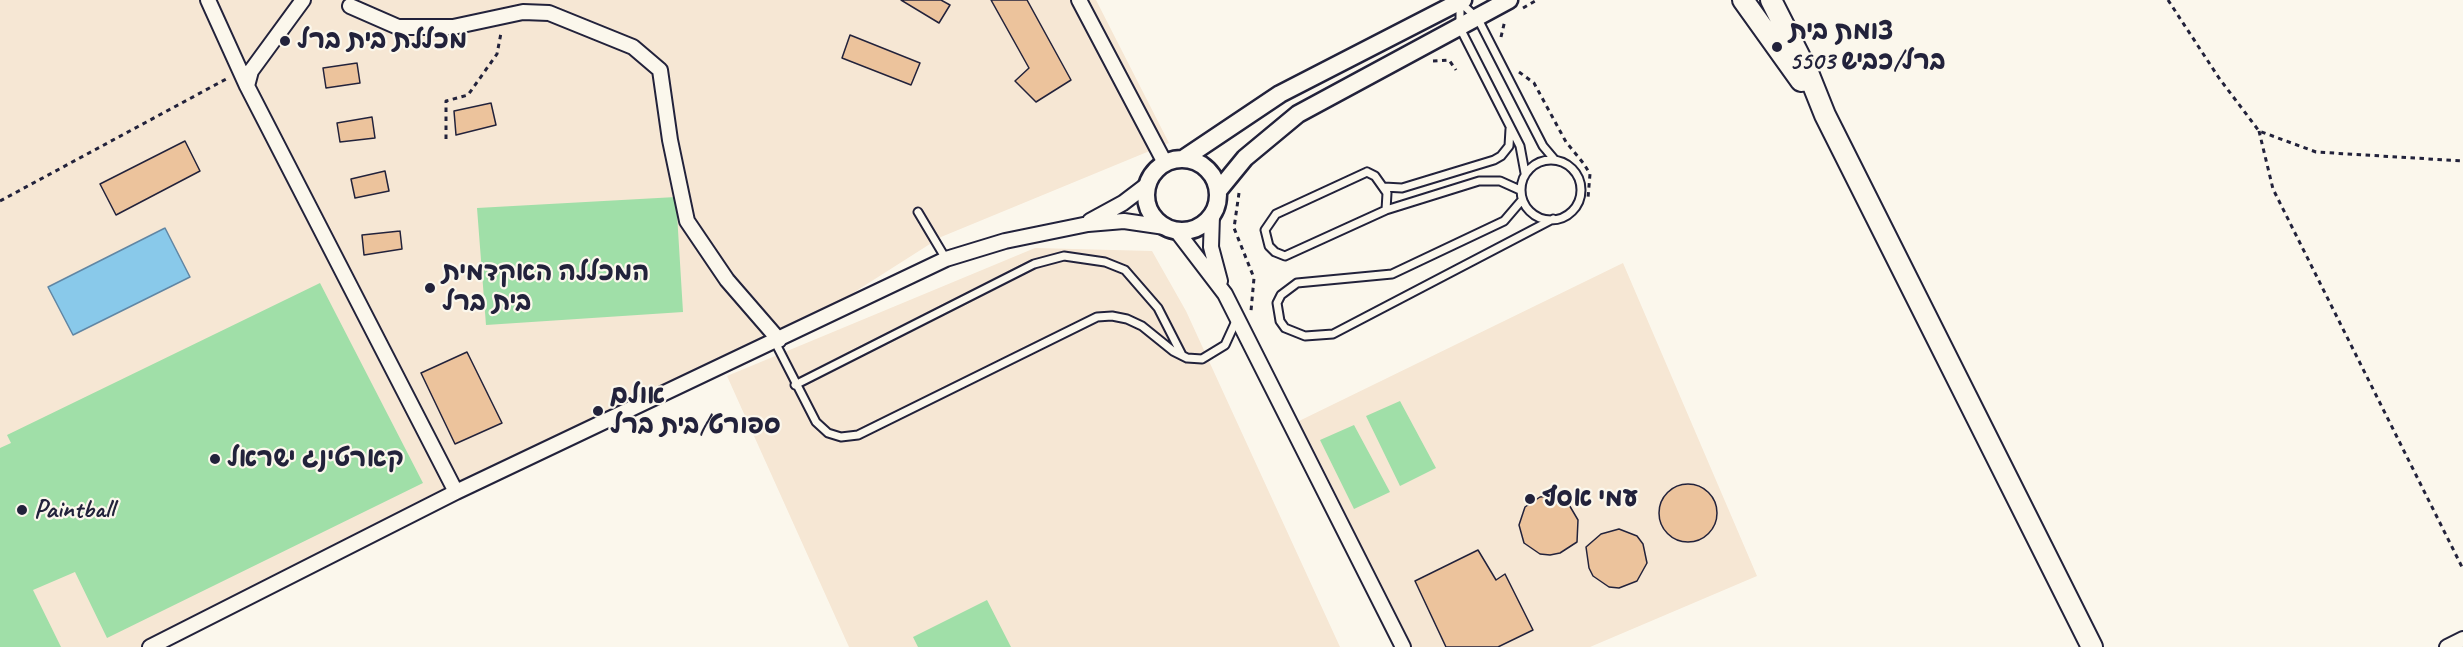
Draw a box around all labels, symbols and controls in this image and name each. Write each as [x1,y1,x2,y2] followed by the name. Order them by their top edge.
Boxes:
[1789,16,1946,77] place label: צומת בית ברל/כביש 5503
[297,25,467,57] place label: מכללת בית ברל
[278,34,292,48] marker: מכללת בית ברל
[1770,40,1784,54] marker: צומת בית ברל/כביש 5503
[442,257,649,318] place label: המכללה האקדמית בית ברל
[423,281,437,295] marker: המכללה האקדמית בית ברל
[610,380,781,442] place label: אולם ספורט/בית ברל
[591,404,605,418] marker: אולם ספורט/בית ברל
[227,443,404,475] place label: קארטינג ישראל
[208,452,222,466] marker: קארטינג ישראל
[1542,483,1638,515] place label: עמי אסף
[1523,492,1537,506] marker: עמי אסף
[34,494,114,526] place label: Paintball
[15,503,29,517] marker: Paintball

